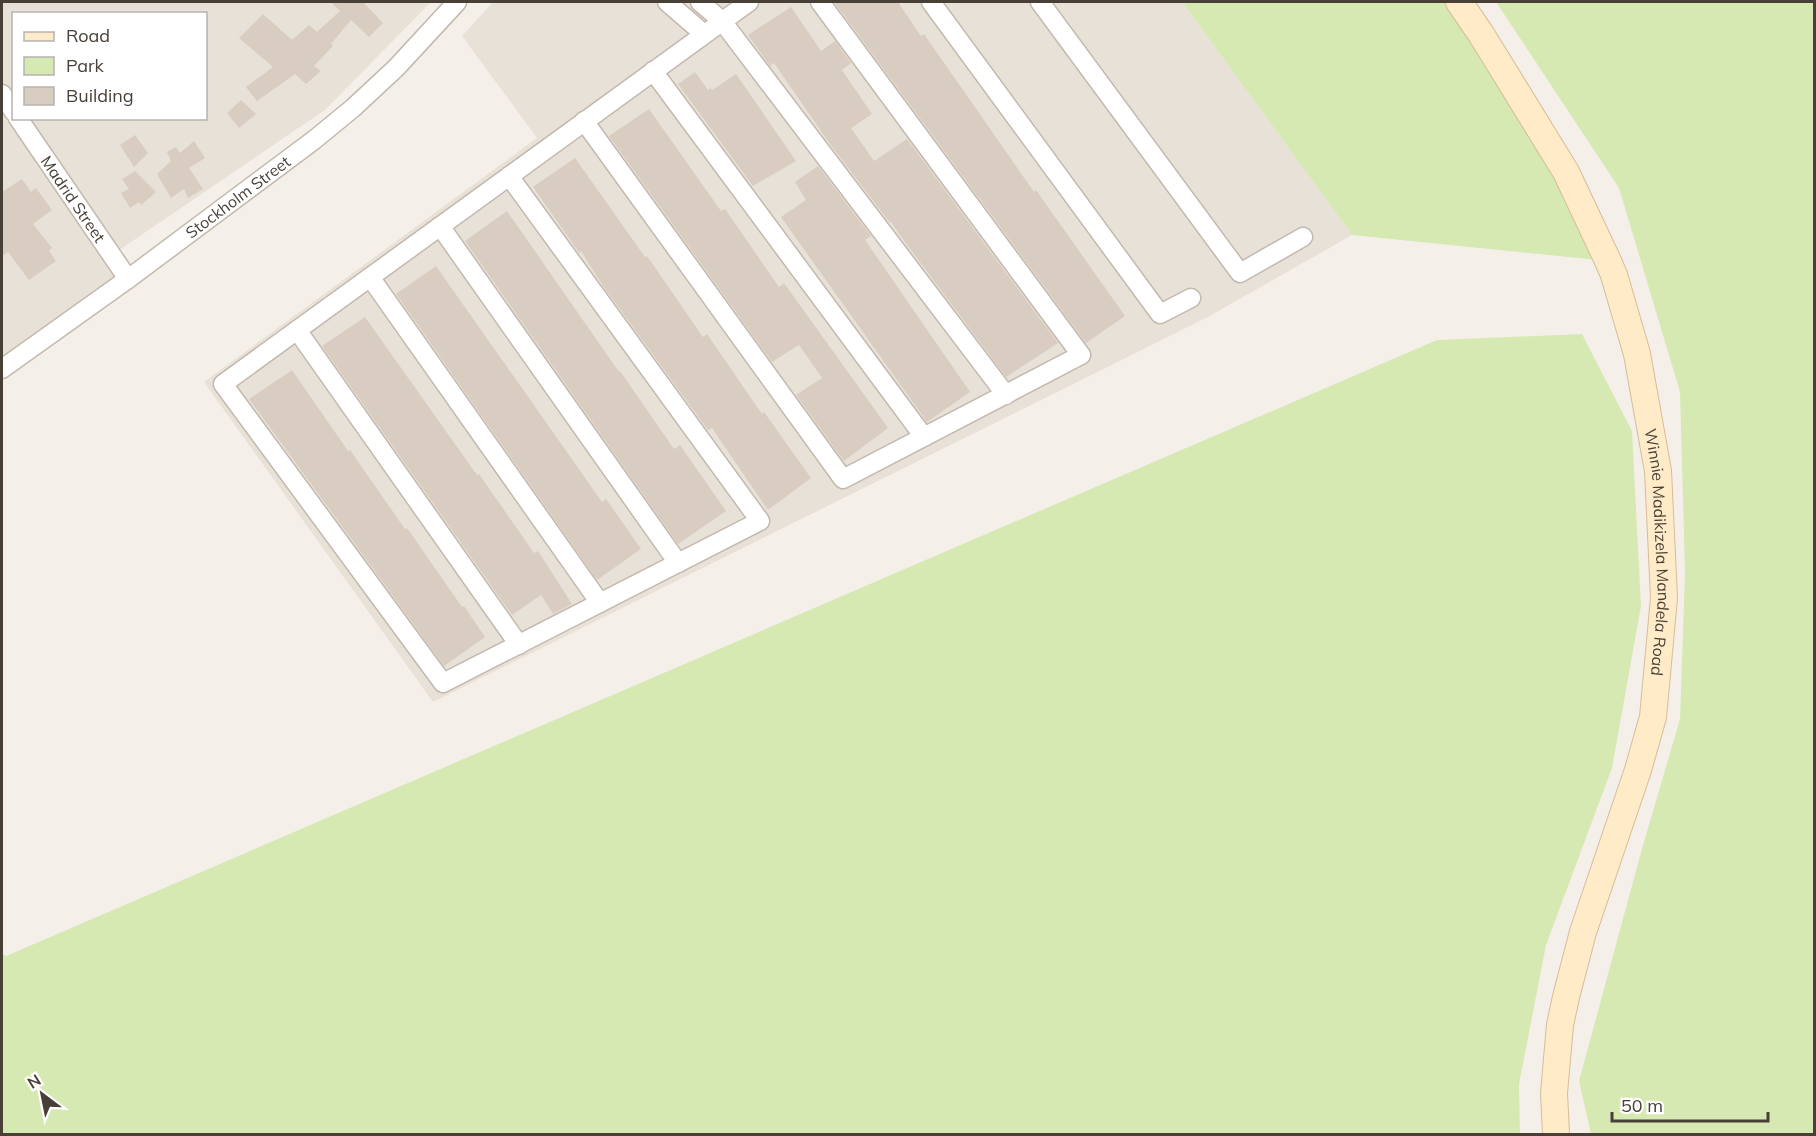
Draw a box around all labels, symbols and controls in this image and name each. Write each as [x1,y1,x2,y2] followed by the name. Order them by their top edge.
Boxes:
[12,12,207,120] legend
[66,24,110,47] text: Road
[66,54,105,77] text: Park
[66,84,134,107] text: Building
[182,151,295,243] street label: Stockholm Street
[37,152,110,246] street label: Madrid Street
[1641,427,1674,677] street label: Winnie Madikizela Mandela Road
[12,1064,72,1124] north arrow
[24,1070,44,1093] text: N
[1612,1085,1768,1123] scale bar
[1621,1094,1663,1117] text: 50 m

